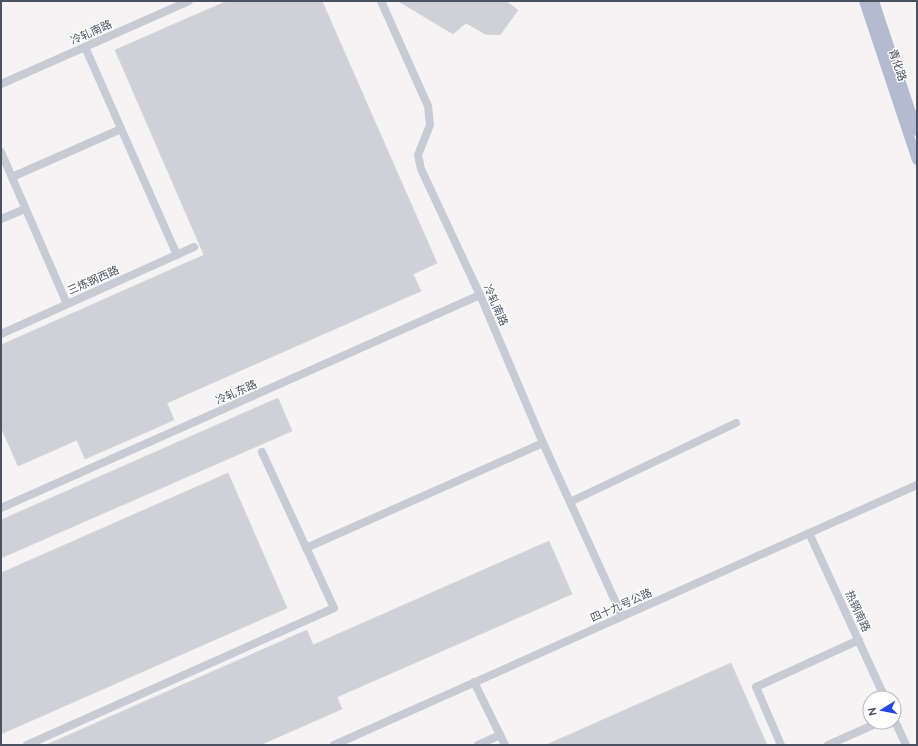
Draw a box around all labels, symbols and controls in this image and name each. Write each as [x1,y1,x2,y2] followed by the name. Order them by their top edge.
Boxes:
[68,18,114,46] street label: 冷轧南路
[887,47,909,83] street label: 青化路
[65,263,121,297] street label: 三炼钢西路
[482,282,510,328] street label: 冷轧南路
[213,378,259,406] street label: 冷轧东路
[588,586,654,624] street label: 四十九号公路
[843,589,873,633] street label: 热钢南路
[862,690,902,730] north arrow
[866,707,879,717] text: N

